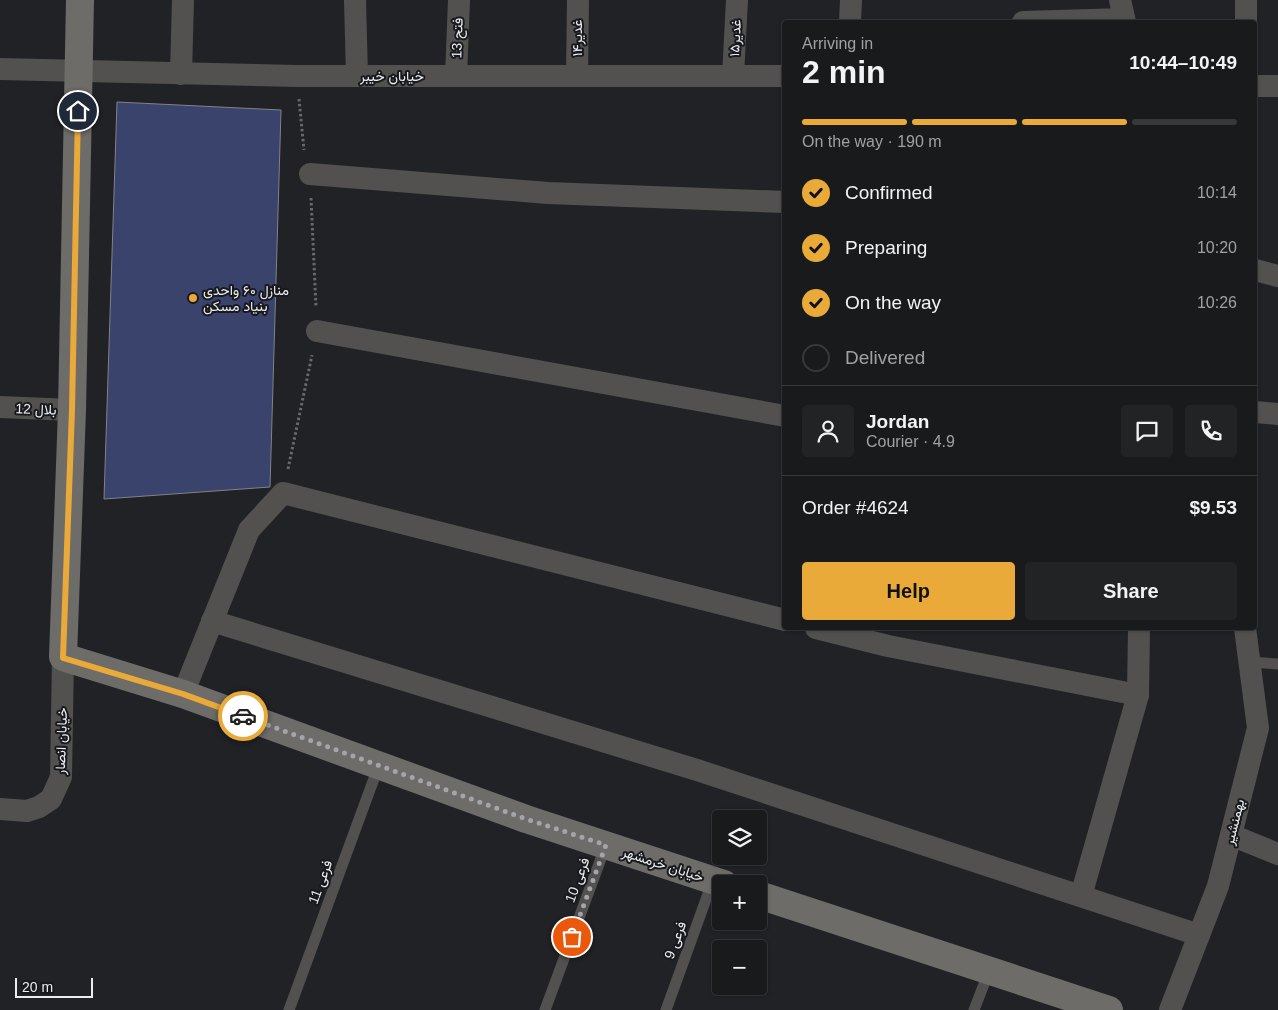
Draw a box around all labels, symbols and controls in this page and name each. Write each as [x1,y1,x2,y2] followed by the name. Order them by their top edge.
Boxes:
[448,17,469,59] street label: فتح 13
[569,19,586,57] street label: غدیر۱۴
[726,19,745,57] street label: غدیر۱۵
[802,35,873,52] text: Arriving in
[1129,52,1237,73] text: 10:44–10:49
[802,54,886,90] text: 2 min
[359,68,424,85] street label: خیابان خیبر
[57,90,99,132] pin
[64,97,92,125] icon: home
[802,133,942,150] text: On the way · 190 m
[802,179,830,207] icon: check
[845,182,933,203] text: Confirmed
[1197,184,1237,201] text: 10:14
[802,234,830,262] icon: check
[845,237,927,258] text: Preparing
[1197,239,1237,256] text: 10:20
[203,282,289,315] place label: منازل ۶۰ واحدی بنیاد مسکن
[802,289,830,317] icon: check
[187,292,199,304] marker: منازل ۶۰ واحدی بنیاد مسکن
[845,292,941,313] text: On the way
[1197,294,1237,311] text: 10:26
[845,347,925,368] text: Delivered
[15,400,57,420] street label: بلال 12
[802,405,854,457] button: person
[1121,405,1173,457] button: chat
[1185,405,1237,457] button: phone
[866,411,929,432] text: Jordan
[866,433,955,450] text: Courier · 4.9
[802,497,909,518] text: Order #4624
[1189,497,1237,518] text: $9.53
[802,562,1015,620] button: Help
[1025,562,1237,620] button: Share
[218,691,268,741] courier
[229,702,257,730] icon: car
[52,707,71,776] street label: خیابان انصار
[1220,797,1248,848] street label: بهمنشیر
[712,810,767,995] map controls
[712,810,767,865] button: layers
[619,843,706,886] street label: خیابان خرمشهر
[562,855,593,905] street label: فرعی 10
[305,858,336,906] street label: فرعی 11
[712,875,767,930] button: +
[551,916,593,958] pin
[661,919,690,961] street label: فرعی 9
[558,923,586,951] icon: bag
[712,940,767,995] button: −
[15,975,92,998] scale bar
[22,979,53,995] text: 20 m

